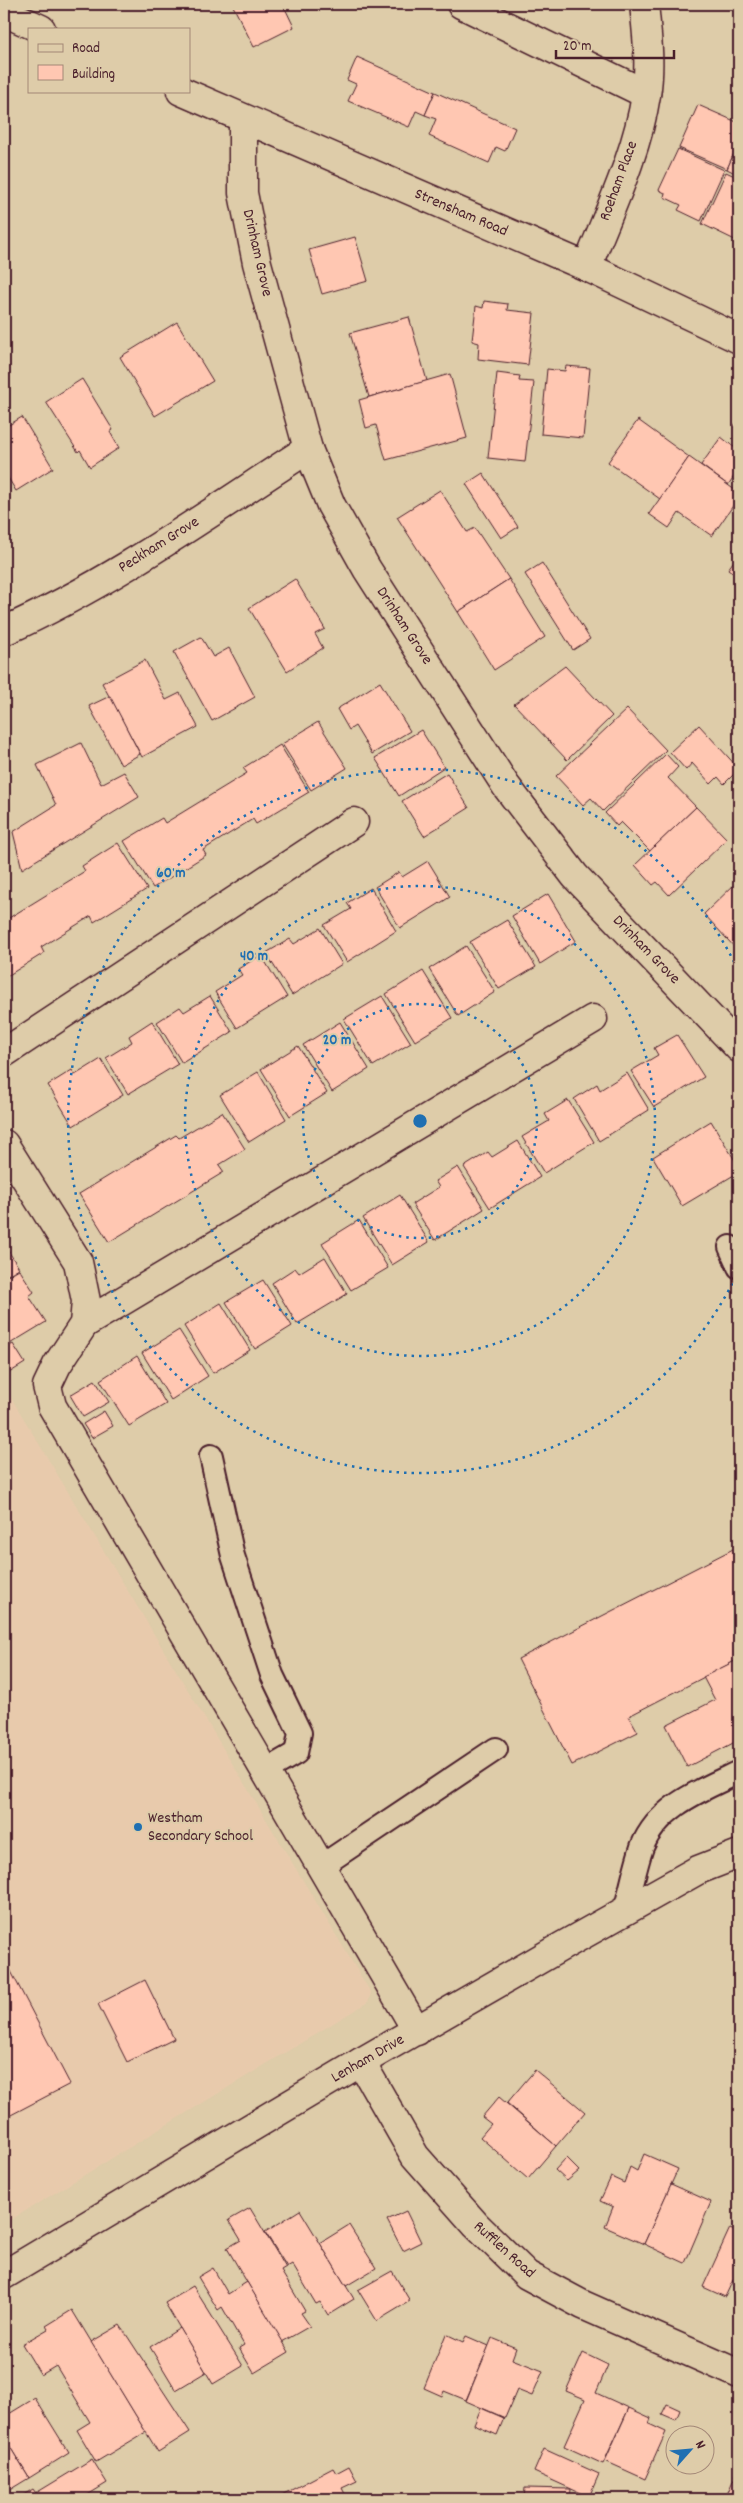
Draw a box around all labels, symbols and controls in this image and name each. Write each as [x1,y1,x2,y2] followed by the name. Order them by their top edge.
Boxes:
[28,28,190,92] legend
[556,28,673,60] scale bar
[563,36,591,58] text: 20 m
[72,38,100,60] text: Road
[72,64,115,86] text: Building
[594,138,644,224] street label: Roeham Place
[411,183,511,243] street label: Strensham Road
[236,207,278,299] street label: Drinham Grove
[114,511,204,579] street label: Peckham Grove
[370,582,438,670] street label: Drinham Grove
[156,863,186,885] text: 60 m
[607,910,685,990] street label: Drinham Grove
[240,946,268,968] text: 40 m
[323,1030,351,1052] text: 20 m
[411,1112,429,1130] centre of rings
[148,1807,253,1848] place label: Westham Secondary School
[132,1821,144,1833] marker: Westham Secondary School
[327,2029,409,2089] street label: Lenham Drive
[468,2216,540,2284] street label: Rufflen Road
[666,2426,716,2476] north arrow
[689,2437,710,2453] text: N

